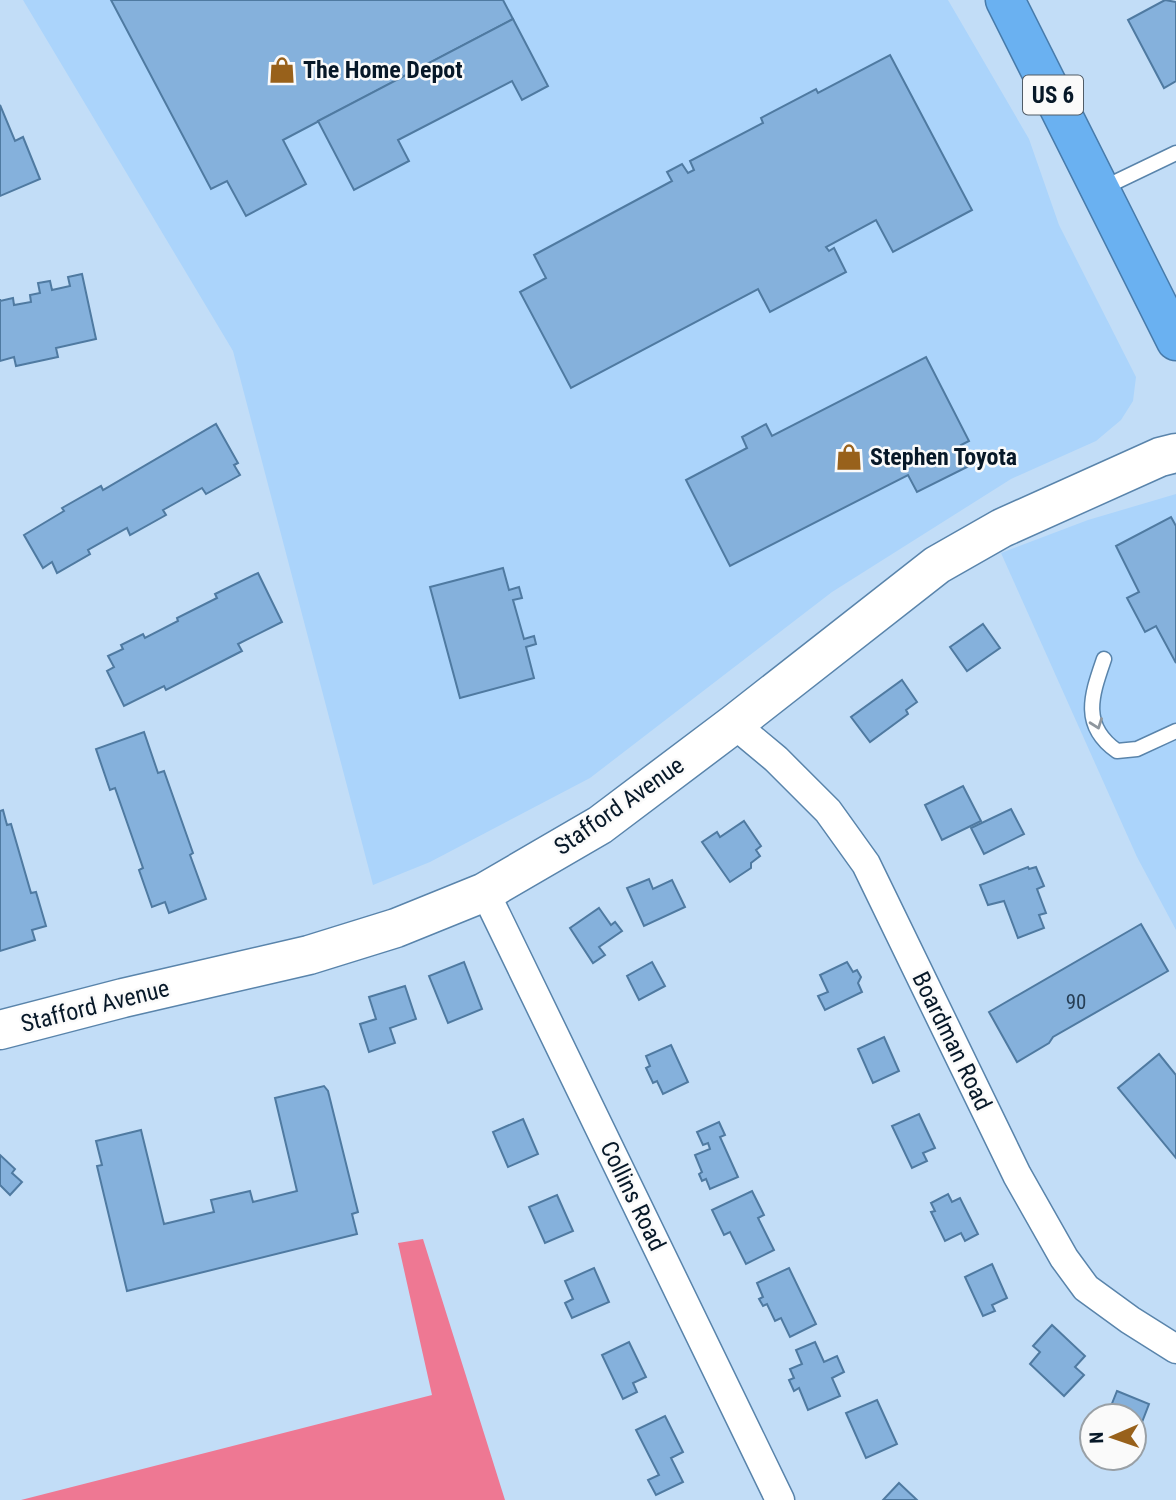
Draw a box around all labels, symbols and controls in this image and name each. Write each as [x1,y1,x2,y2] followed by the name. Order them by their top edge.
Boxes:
[267,55,297,85] shop icon: The Home Depot
[303,56,463,84] place label: The Home Depot
[1023,76,1083,114] road number: US 6
[834,442,864,472] shop icon: Stephen Toyota
[870,443,1017,471] place label: Stephen Toyota
[1089,718,1103,730] one-way arrow
[549,751,689,861] street label: Stafford Avenue
[906,967,998,1115] street label: Boardman Road
[18,974,172,1038] street label: Stafford Avenue
[1066,990,1086,1014] house number: 90
[594,1137,672,1255] street label: Collins Road
[1078,1402,1148,1472] north arrow
[1085,1431,1108,1444] text: N

